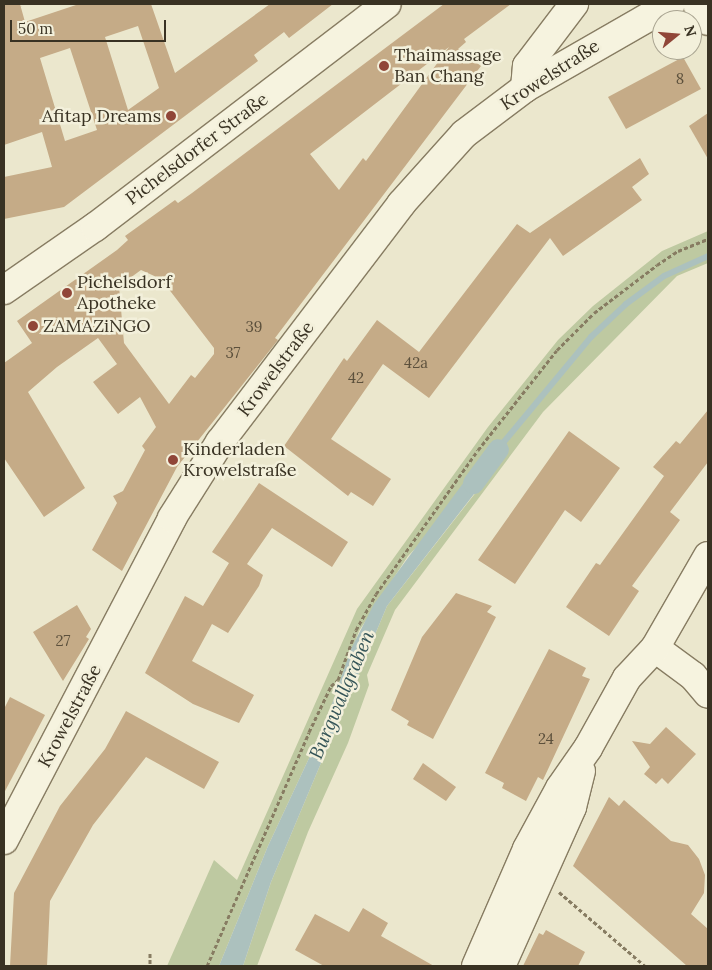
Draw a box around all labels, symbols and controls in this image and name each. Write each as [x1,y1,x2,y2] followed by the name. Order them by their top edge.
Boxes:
[12,10,169,42] scale bar
[652,10,702,60] north arrow
[18,19,53,38] text: 50 m
[680,23,701,39] text: N
[497,35,603,115] street label: Krowelstraße
[394,45,502,88] place label: Thaimassage Ban Chang
[378,60,390,72] marker: Thaimassage Ban Chang
[676,70,684,88] house number: 8
[122,88,272,210] street label: Pichelsdorfer Straße
[42,105,161,127] place label: Afitap Dreams
[165,110,177,122] marker: Afitap Dreams
[77,272,171,314] place label: Pichelsdorf Apotheke
[61,287,73,299] marker: Pichelsdorf Apotheke
[43,315,150,337] place label: ZAMAZiNGO
[233,317,319,421] street label: Krowelstraße
[245,318,263,336] house number: 39
[27,320,39,332] marker: ZAMAZiNGO
[226,344,240,362] house number: 37
[404,354,428,372] house number: 42a
[348,369,364,387] house number: 42
[183,439,296,482] place label: Kinderladen Krowelstraße
[167,454,179,466] marker: Kinderladen Krowelstraße
[305,628,379,762] water label: Burgwallgraben
[56,632,70,650] house number: 27
[34,661,106,771] street label: Krowelstraße
[538,730,554,748] house number: 24

